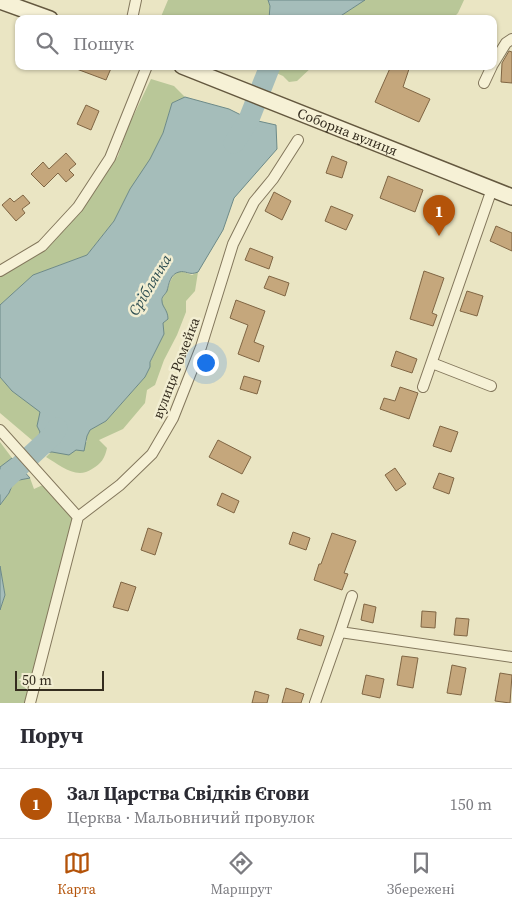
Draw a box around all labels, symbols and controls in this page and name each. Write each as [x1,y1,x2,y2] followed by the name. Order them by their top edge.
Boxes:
[15,15,497,70] search box
[33,29,61,57] icon: search
[73,30,134,56] text: Пошук
[294,103,400,161] street label: Соборна вулиця
[423,195,455,236] pin: 1
[123,250,176,319] water label: Сріблянка
[147,314,205,422] street label: вулиця Ромейка
[193,350,219,376] your location
[15,668,104,691] scale bar
[22,670,52,690] text: 50 m
[20,721,83,750] text: Поруч
[67,780,309,806] text: Зал Царства Свідків Єгови
[32,793,40,815] text: 1
[450,793,492,815] text: 150 m
[67,806,315,828] text: Церква · Мальовничий провулок
[57,849,96,899] tab: Карта
[210,849,272,899] tab: Маршрут
[387,849,455,899] tab: Збережені

